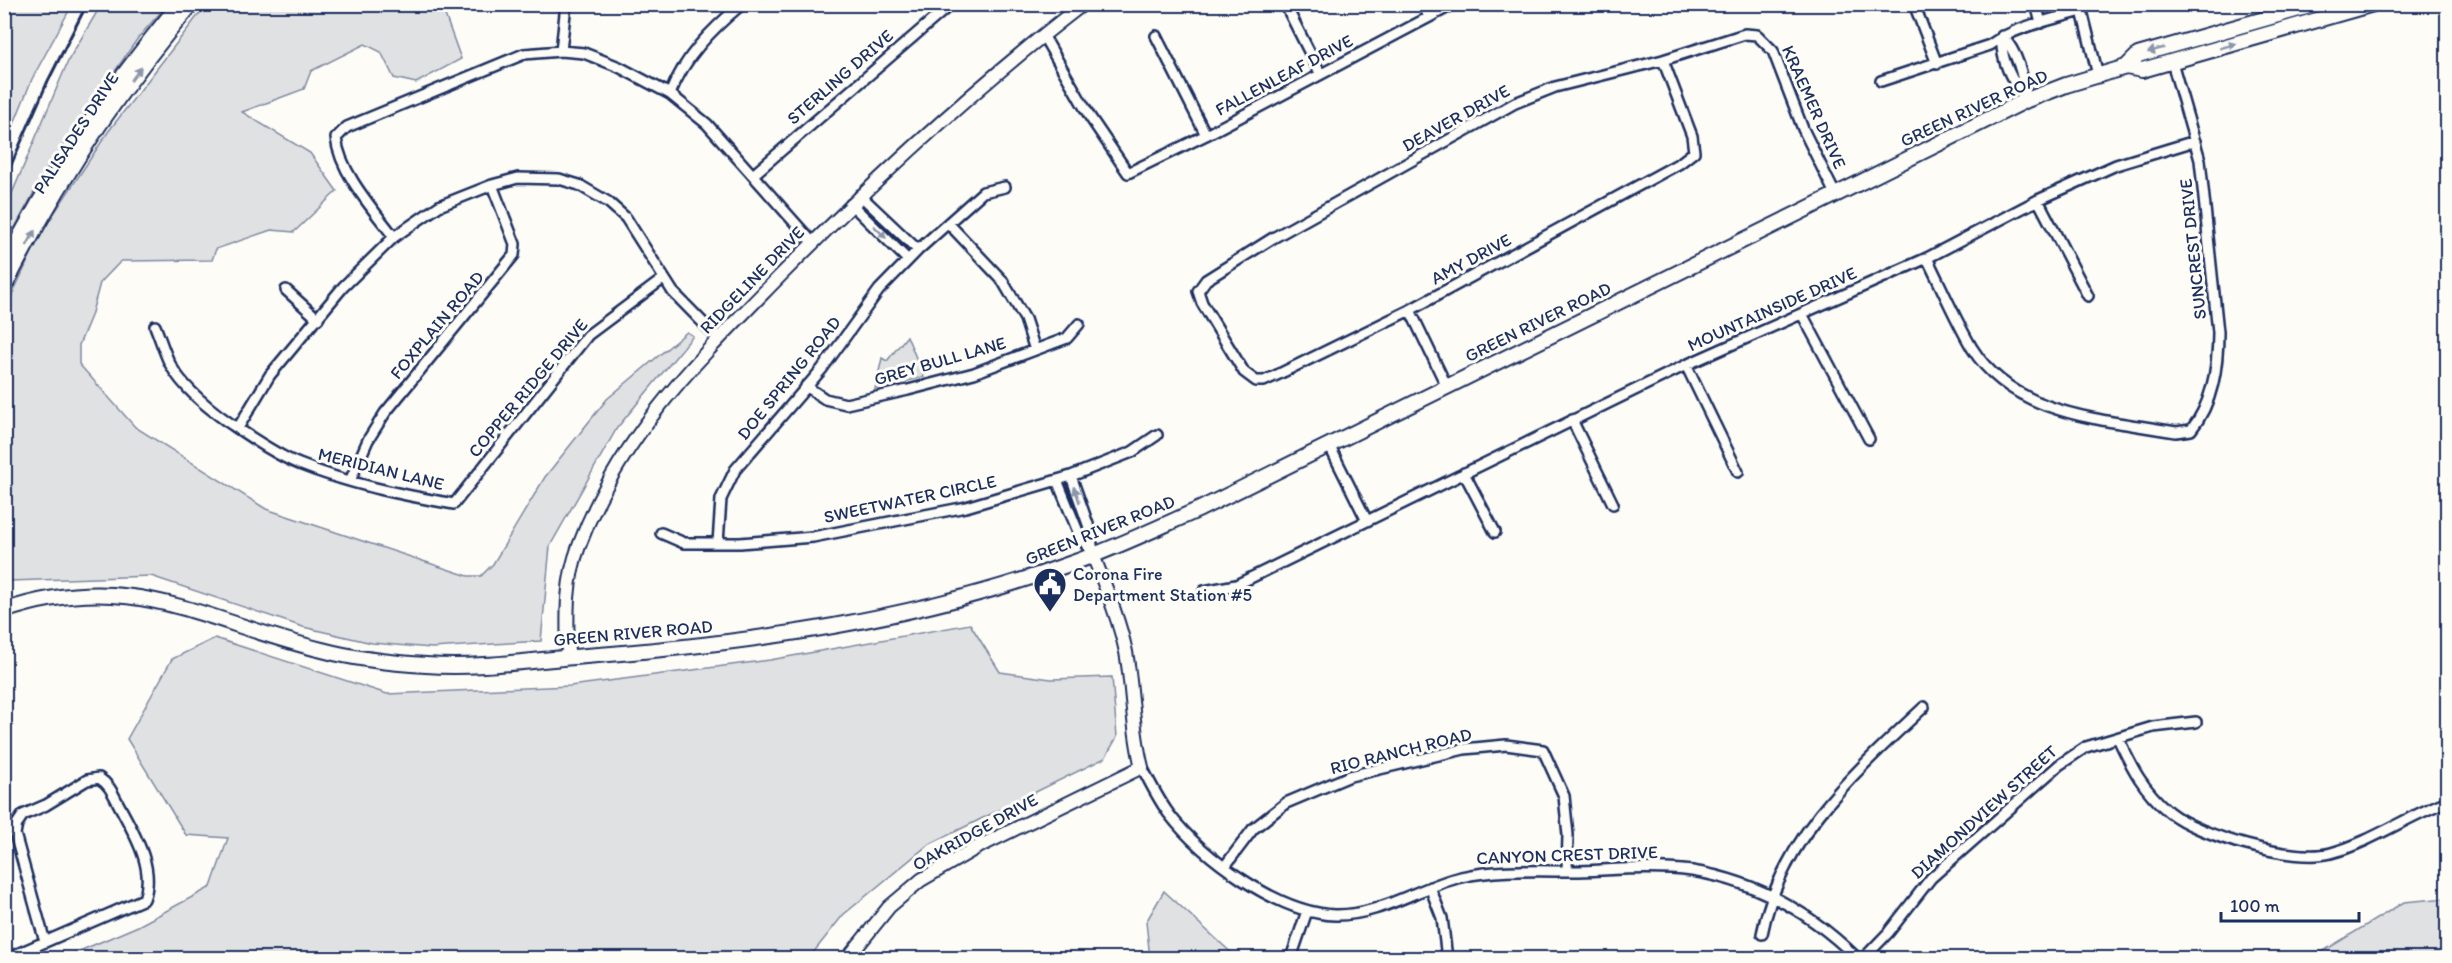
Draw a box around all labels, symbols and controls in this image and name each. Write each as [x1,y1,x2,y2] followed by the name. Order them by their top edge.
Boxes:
[782,25,898,129] street label: STERLING DRIVE
[1211,29,1357,121] street label: FALLENLEAF DRIVE
[2219,41,2237,51] one-way arrow
[1777,42,1851,172] street label: KRAEMER DRIVE
[2147,46,2165,55] one-way arrow
[1897,64,2051,152] street label: GREEN RIVER ROAD
[130,67,142,82] one-way arrow
[28,68,124,198] street label: PALISADES DRIVE
[1398,79,1514,157] street label: DEAVER DRIVE
[2175,178,2211,320] street label: SUNCREST DRIVE
[695,221,809,339] street label: RIDGELINE DRIVE
[872,225,887,239] one-way arrow
[1427,229,1515,289] street label: AMY DRIVE
[26,230,36,247] one-way arrow
[1684,262,1860,356] street label: MOUNTAINSIDE DRIVE
[385,266,489,384] street label: FOXPLAIN ROAD
[1461,277,1615,367] street label: GREEN RIVER ROAD
[732,312,846,444] street label: DOE SPRING ROAD
[464,314,592,462] street label: COPPER RIDGE DRIVE
[871,332,1009,390] street label: GREY BULL LANE
[316,443,446,495] street label: MERIDIAN LANE
[822,470,998,528] street label: SWEETWATER CIRCLE
[1072,486,1082,504] one-way arrow
[1022,490,1178,570] street label: GREEN RIVER ROAD
[1073,563,1252,606] place label: Corona Fire Department Station #5
[1032,566,1068,613] public building icon: Corona Fire Department Station #5
[552,615,714,651] street label: GREEN RIVER ROAD
[1328,723,1474,779] street label: RIO RANCH ROAD
[1906,740,2062,884] street label: DIAMONDVIEW STREET
[908,788,1042,876] street label: OAKRIDGE DRIVE
[1476,841,1658,869] street label: CANYON CREST DRIVE
[2221,885,2359,923] scale bar
[2230,895,2280,917] text: 100 m

